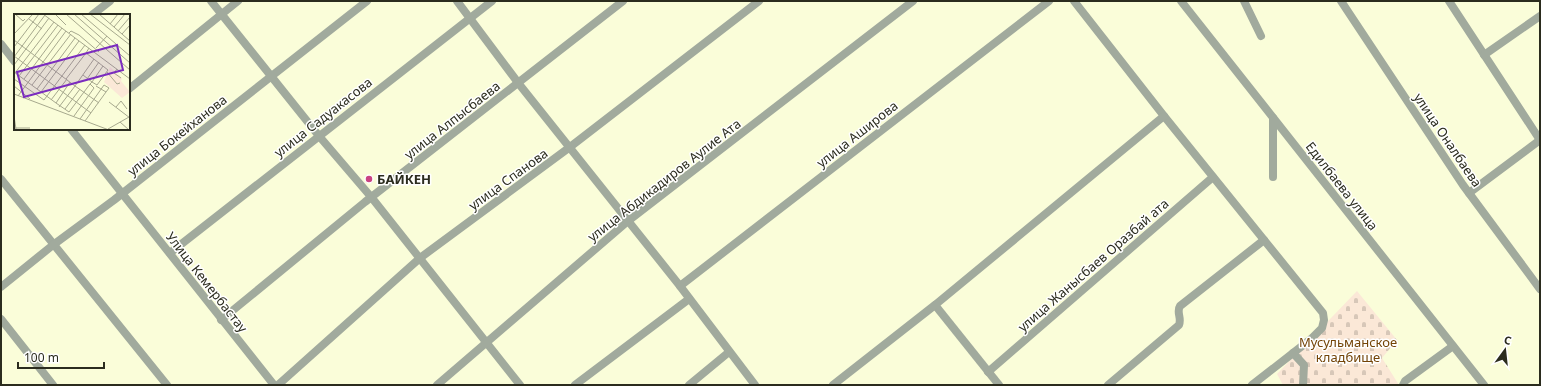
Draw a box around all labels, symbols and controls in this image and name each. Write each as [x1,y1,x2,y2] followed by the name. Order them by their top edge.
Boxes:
[14,14,130,130] inset map
[270,73,376,161] street label: улица Садуакасова
[400,77,504,163] street label: улица Алпысбаева
[1410,89,1486,191] street label: улица Оналбаева
[124,90,230,180] street label: улица Бокейханова
[813,97,901,171] street label: улица Аширова
[584,115,744,245] street label: улица Абдикадиров Аулие Ата
[1302,138,1382,234] street label: Едилбаева улица
[465,144,551,214] street label: улица Спанова
[377,170,431,188] place label: БАЙКЕН
[364,174,374,184] marker: БАЙКЕН
[1014,194,1172,336] street label: улица Жанысбаев Оразбай ата
[162,228,252,336] street label: Улица Кемербастау
[1485,330,1525,370] north arrow
[1502,332,1513,348] text: С
[1299,333,1397,366] park label: Мусульманское кладбище
[18,344,104,370] scale bar
[24,349,59,366] text: 100 m

